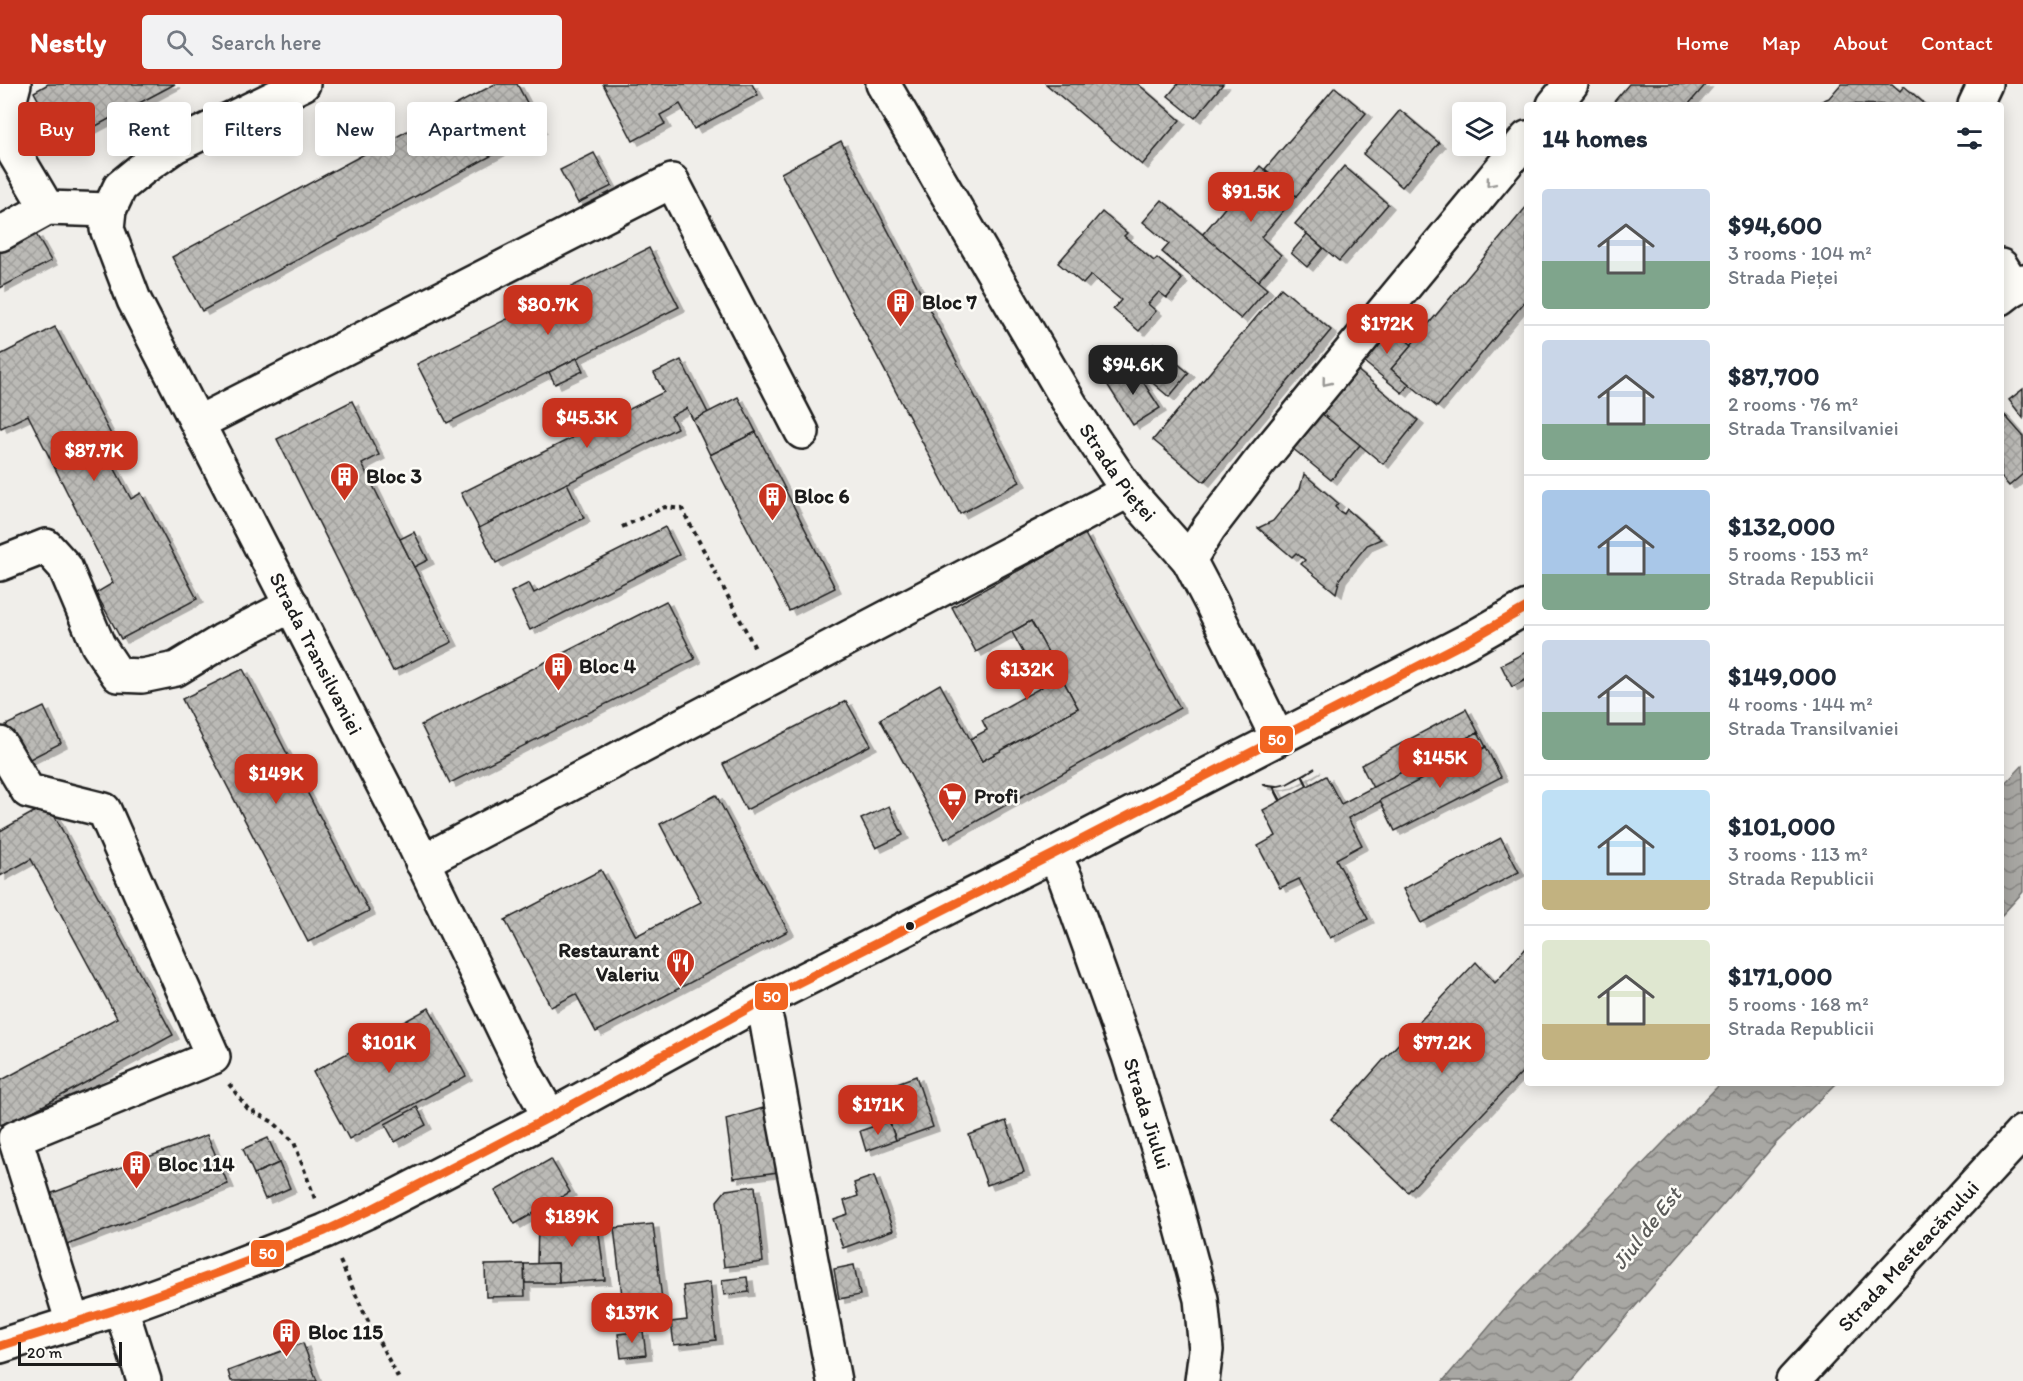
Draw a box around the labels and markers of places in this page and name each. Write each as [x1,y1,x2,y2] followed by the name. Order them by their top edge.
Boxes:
[1202,172,1300,223] pin: $91.5K
[499,285,597,336] pin: $80.7K
[885,286,917,328] building icon: Bloc 7
[922,289,978,314] place label: Bloc 7
[1345,304,1429,355] pin: $172K
[1084,345,1182,396] pin: $94.6K
[538,398,636,449] pin: $45.3K
[45,431,143,482] pin: $87.7K
[329,460,361,502] building icon: Bloc 3
[366,463,422,488] place label: Bloc 3
[757,480,789,522] building icon: Bloc 6
[794,483,850,508] place label: Bloc 6
[542,650,574,692] building icon: Bloc 4
[985,650,1069,701] pin: $132K
[579,653,637,678] place label: Bloc 4
[1398,738,1482,789] pin: $145K
[234,754,318,805] pin: $149K
[937,780,969,822] supermarket icon: Profi
[974,783,1018,808] place label: Profi
[904,920,916,932] unlabelled marker
[558,937,659,986] place label: Restaurant Valeriu
[664,946,696,988] restaurant icon: Restaurant Valeriu
[347,1023,431,1074] pin: $101K
[1393,1023,1491,1074] pin: $77.2K
[836,1085,920,1136] pin: $171K
[121,1148,153,1190] building icon: Bloc 114
[158,1151,235,1176] place label: Bloc 114
[530,1197,614,1248] pin: $189K
[590,1293,674,1344] pin: $137K
[271,1316,303,1358] building icon: Bloc 115
[308,1319,383,1344] place label: Bloc 115

